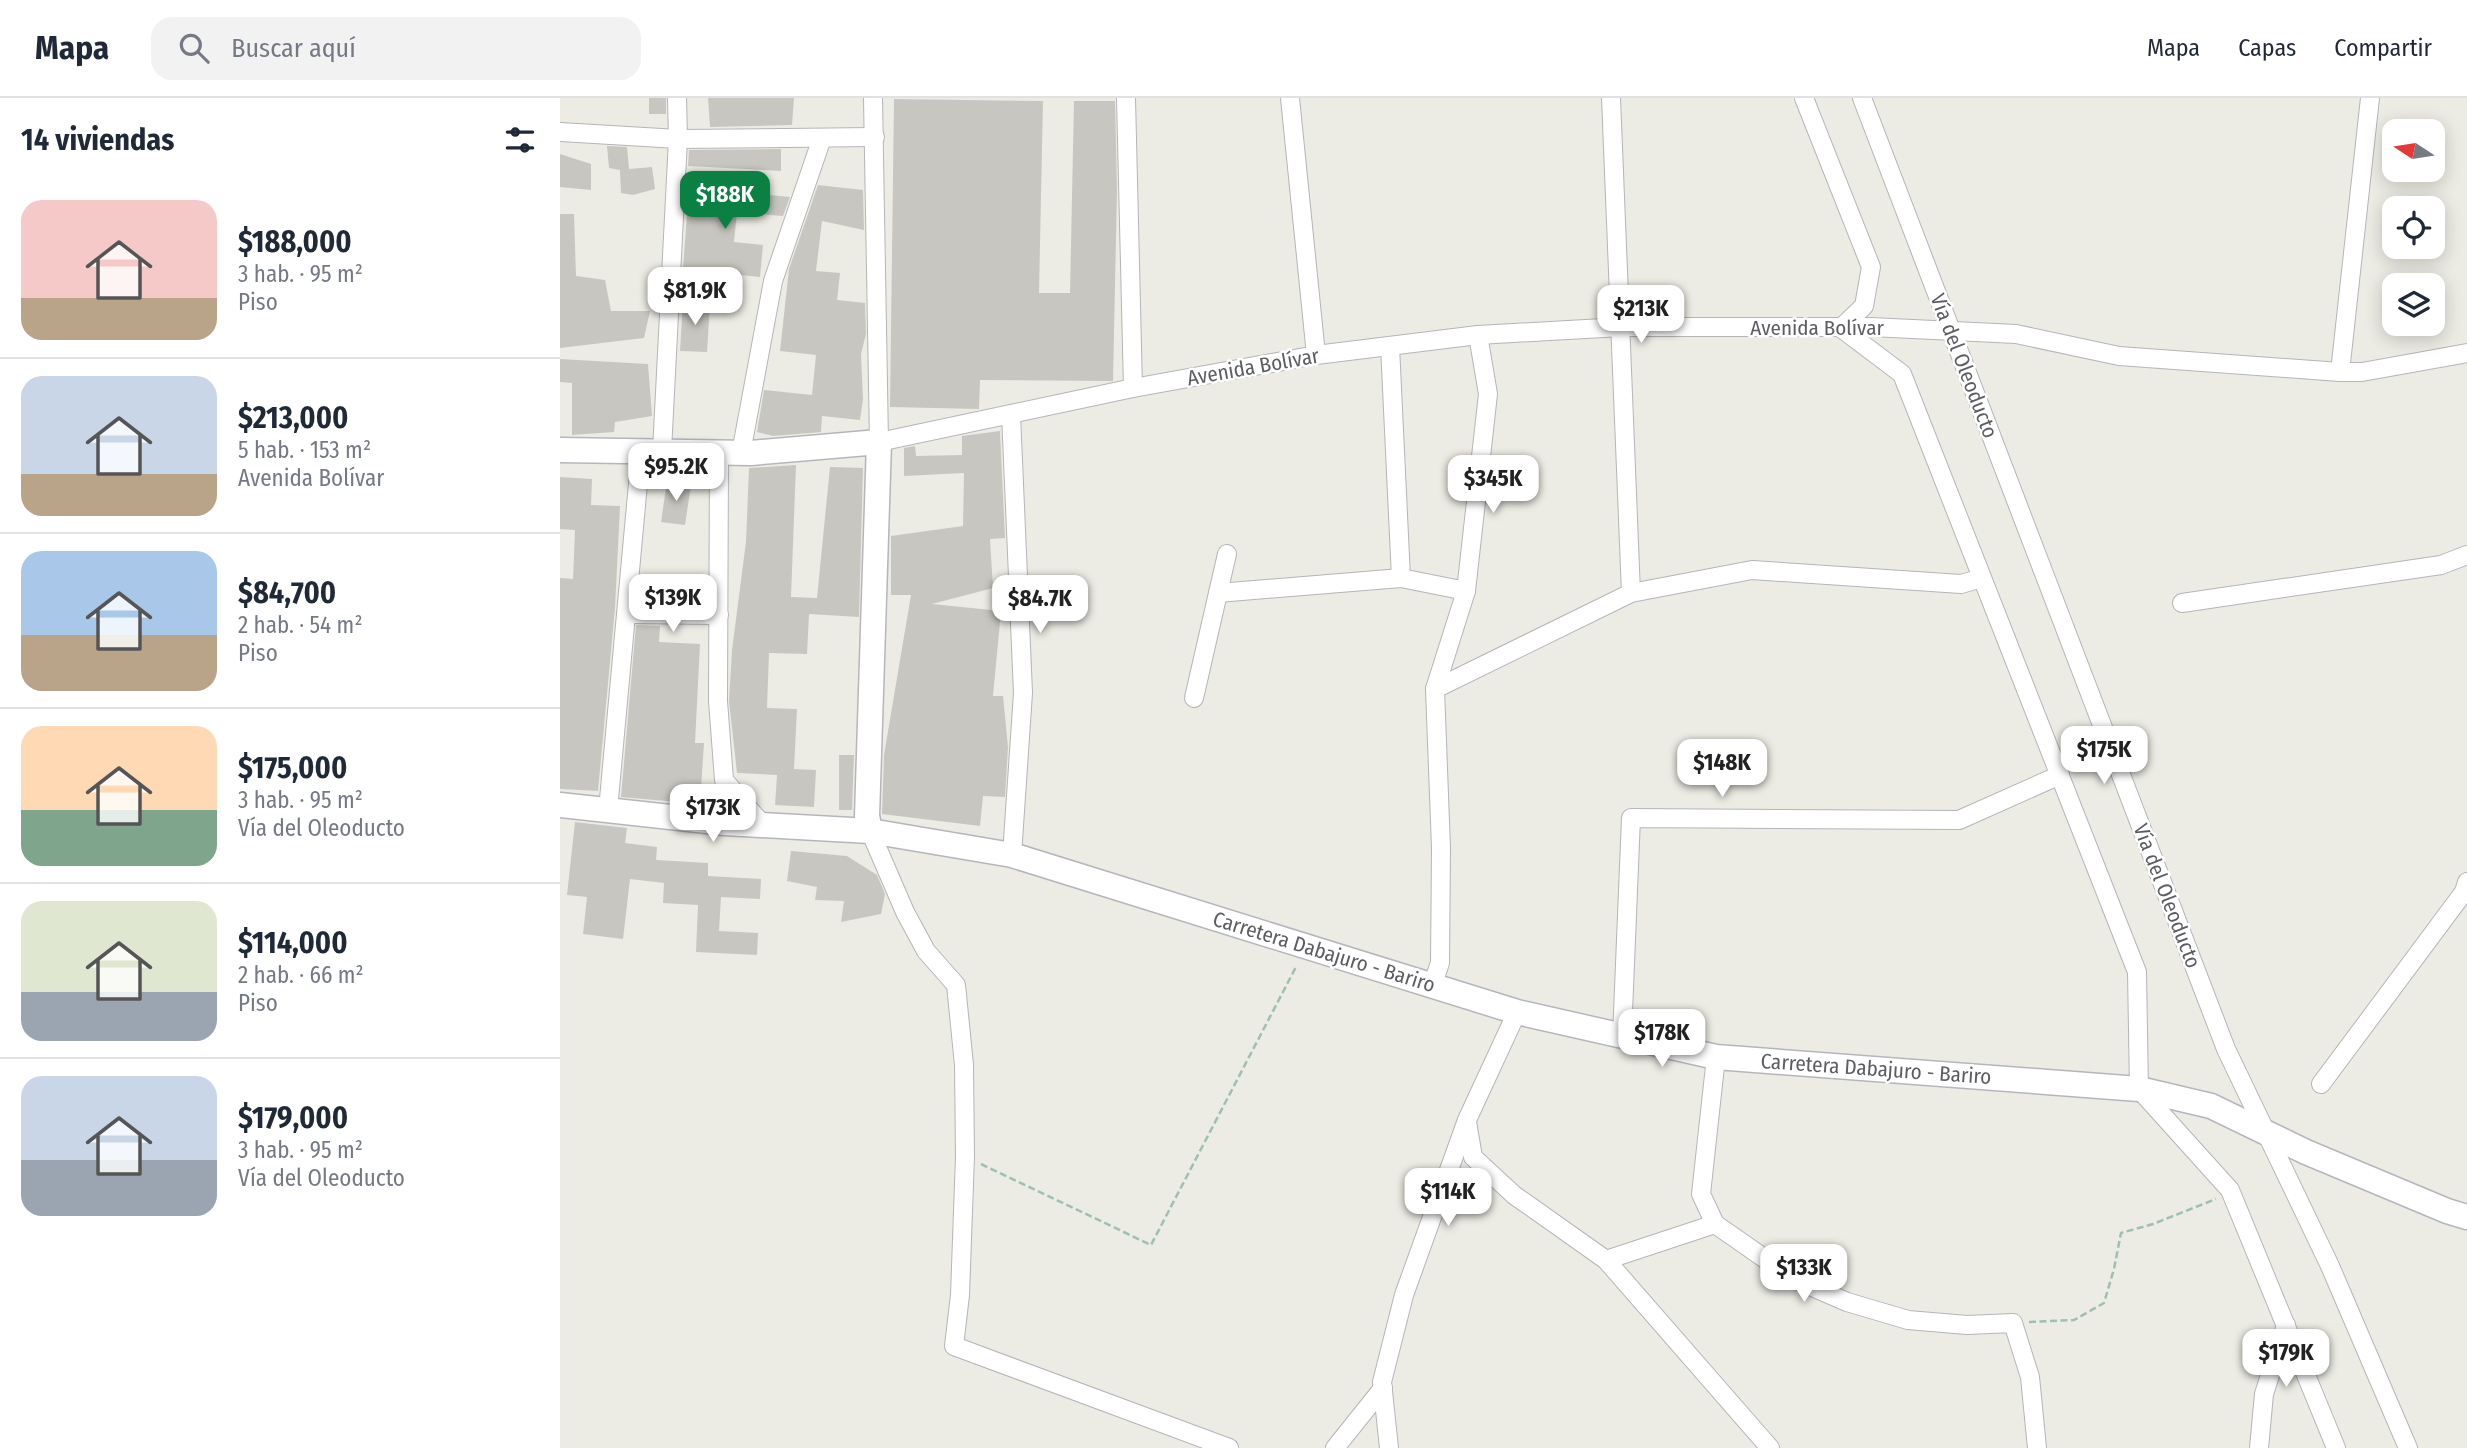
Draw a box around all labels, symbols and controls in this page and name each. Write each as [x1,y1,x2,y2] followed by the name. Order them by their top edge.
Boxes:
[151,17,641,80] search box
[35,28,109,68] text: Mapa
[175,29,213,67] icon: search
[231,33,356,64] text: Buscar aquí
[2147,34,2200,62] text: Mapa
[2238,34,2296,62] text: Capas
[2334,34,2432,62] text: Compartir
[2382,119,2445,182] north arrow
[2382,119,2445,336] map controls
[501,121,539,159] icon: filters
[21,122,174,158] text: 14 viviendas
[676,172,774,231] pin: $188K
[696,180,754,208] text: $188K
[2382,196,2445,259] button: locate
[238,224,352,260] text: $188,000
[77,228,161,312] icon: home
[238,260,363,288] text: 3 hab. · 95 m²
[638,268,752,327] pin: $81.9K
[2382,273,2445,336] button: layers
[664,276,726,304] text: $81.9K
[1592,286,1690,345] pin: $213K
[238,288,278,316] text: Piso
[1925,290,2003,442] street label: Vía del Oleoducto
[1613,294,1669,322] text: $213K
[1750,315,1884,341] street label: Avenida Bolívar
[1185,342,1322,391] street label: Avenida Bolívar
[238,400,348,436] text: $213,000
[77,404,161,488] icon: home
[238,436,371,464] text: 5 hab. · 153 m²
[619,444,733,503] pin: $95.2K
[644,452,708,480] text: $95.2K
[1444,456,1542,515] pin: $345K
[238,464,384,492] text: Avenida Bolívar
[1464,464,1522,492] text: $345K
[624,574,722,634] pin: $139K
[238,575,336,611] text: $84,700
[983,575,1097,635] pin: $84.7K
[77,579,161,663] icon: home
[645,583,701,611] text: $139K
[1008,584,1072,612] text: $84.7K
[238,611,363,639] text: 2 hab. · 54 m²
[238,639,278,667] text: Piso
[2055,726,2153,786] pin: $175K
[2077,735,2131,763] text: $175K
[1673,740,1771,799] pin: $148K
[1693,748,1751,776] text: $148K
[238,750,347,786] text: $175,000
[77,754,161,838] icon: home
[664,784,762,844] pin: $173K
[238,786,363,814] text: 3 hab. · 95 m²
[686,793,740,821] text: $173K
[238,814,405,842] text: Vía del Oleoducto
[2128,820,2206,972] street label: Vía del Oleoducto
[1210,906,1438,998] street label: Carretera Dabajuro - Bariro
[238,925,348,961] text: $114,000
[77,929,161,1013] icon: home
[238,961,364,989] text: 2 hab. · 66 m²
[238,989,278,1017] text: Piso
[1613,1010,1711,1069] pin: $178K
[1634,1018,1690,1046] text: $178K
[1760,1048,1992,1090] street label: Carretera Dabajuro - Bariro
[238,1100,348,1136] text: $179,000
[77,1104,161,1188] icon: home
[238,1136,363,1164] text: 3 hab. · 95 m²
[238,1164,405,1192] text: Vía del Oleoducto
[1399,1168,1497,1228] pin: $114K
[1421,1177,1475,1205] text: $114K
[1755,1244,1853,1304] pin: $133K
[1776,1253,1832,1281] text: $133K
[2237,1330,2335,1389] pin: $179K
[2258,1338,2314,1366] text: $179K

